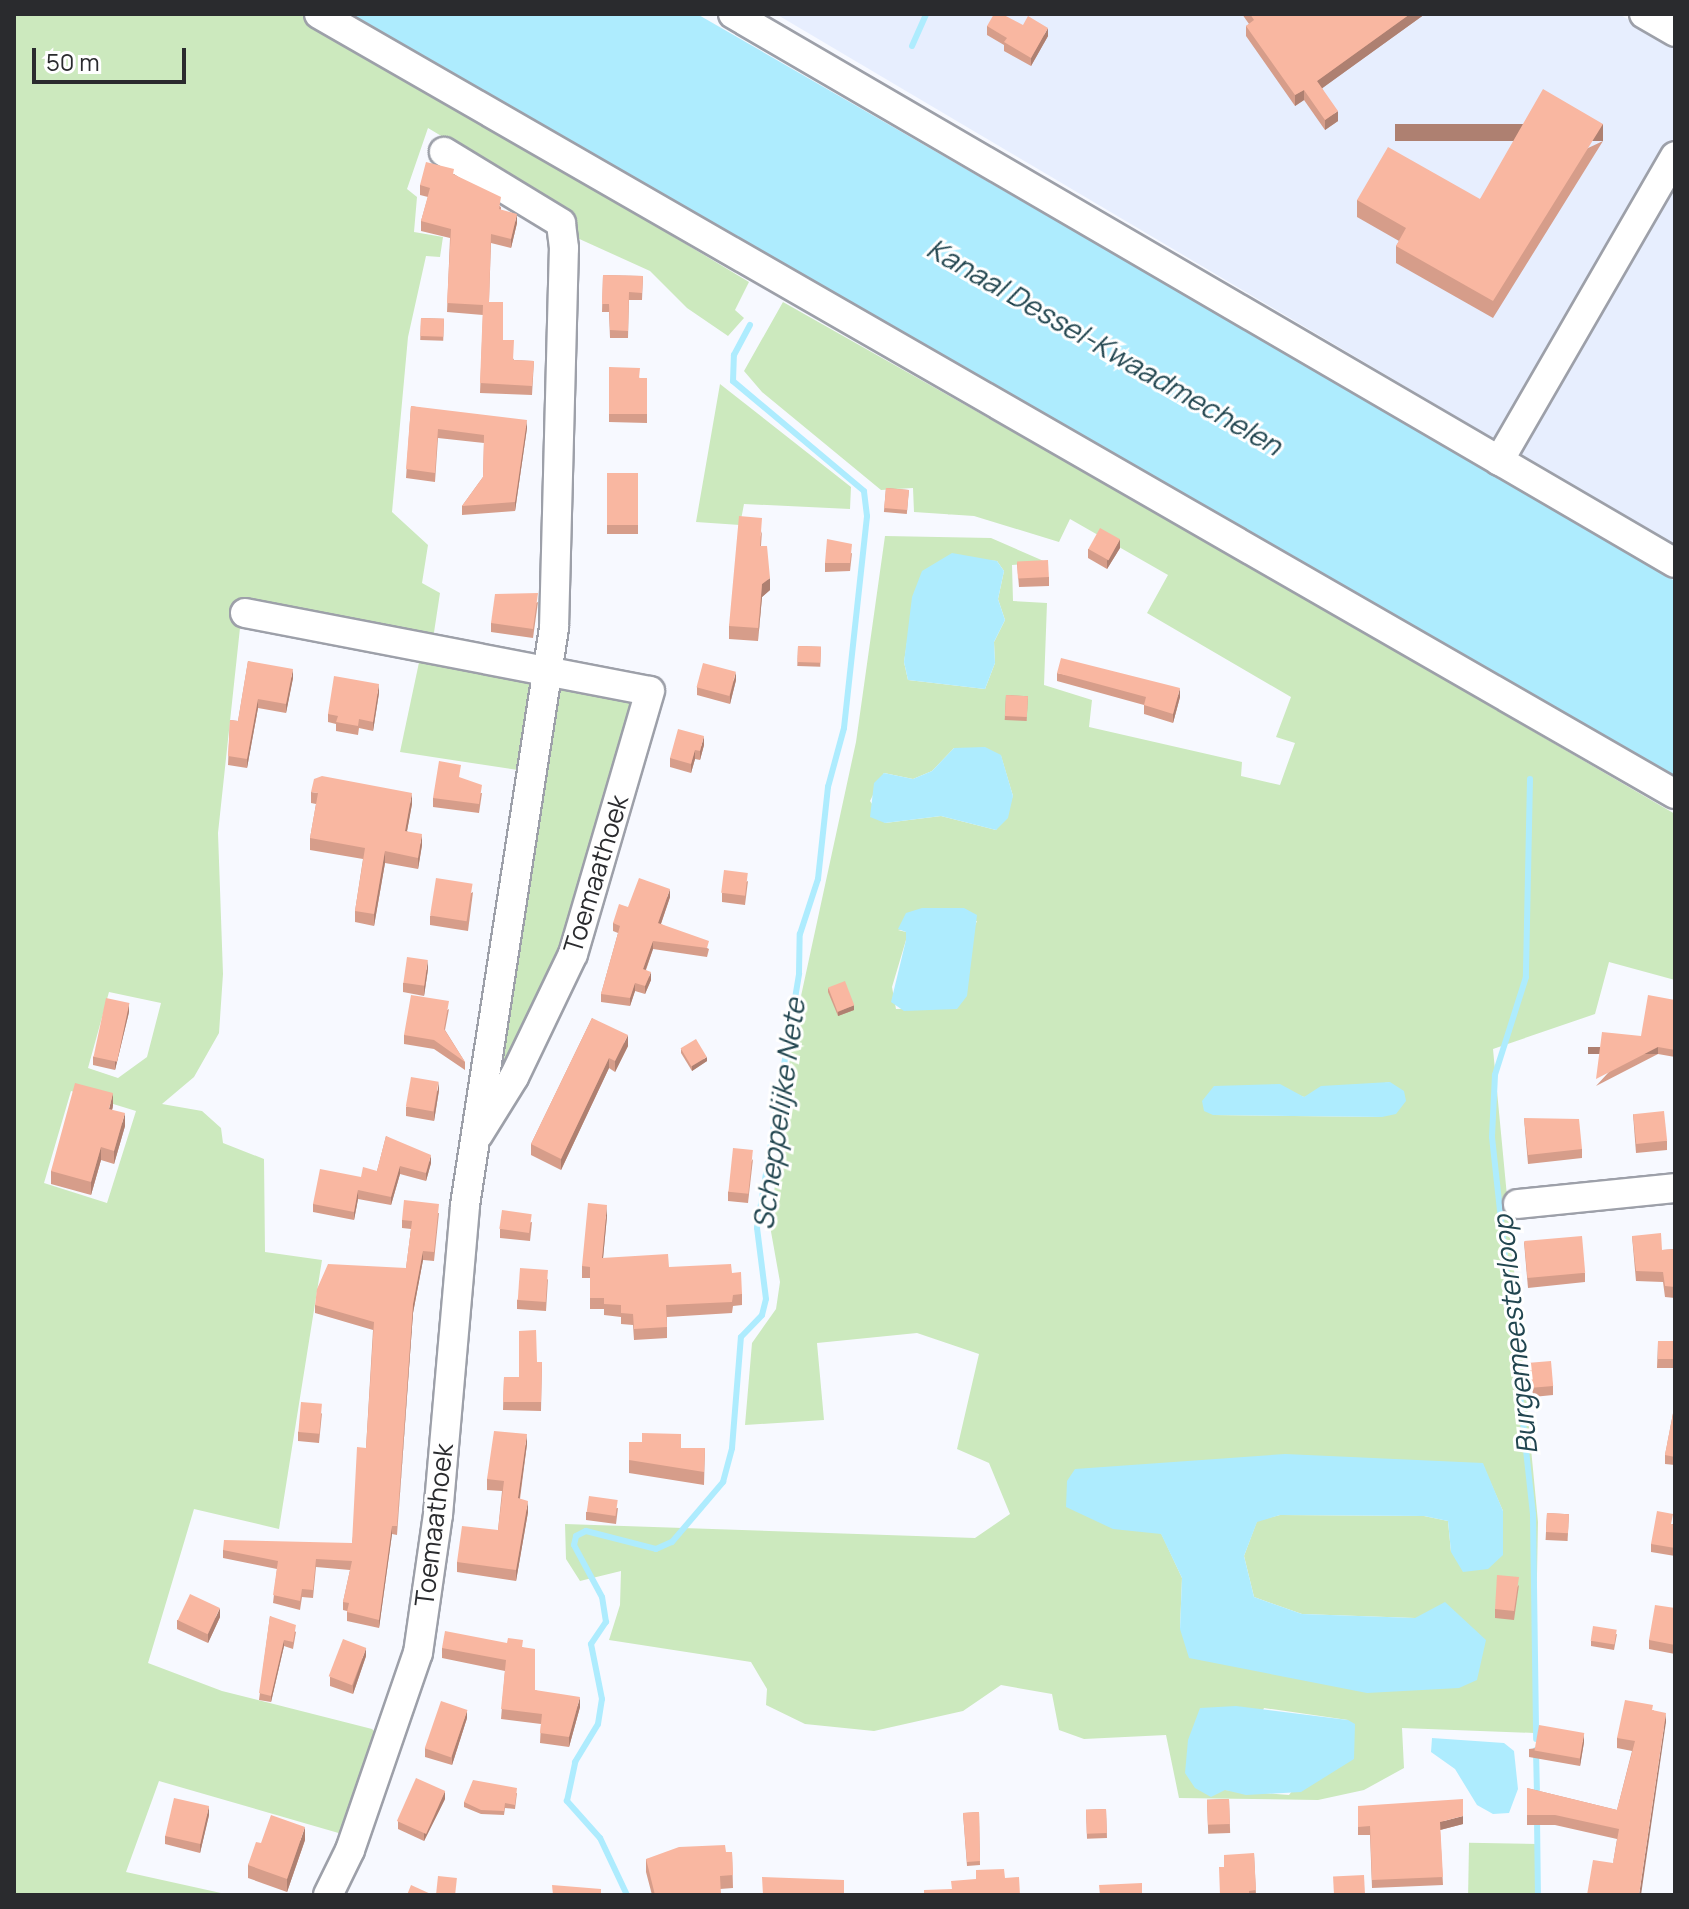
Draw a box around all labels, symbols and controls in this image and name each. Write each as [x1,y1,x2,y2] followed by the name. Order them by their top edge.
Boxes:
[36,32,190,82] scale bar
[46,45,100,78] text: 50 m
[922,230,1288,462] water label: Kanaal Dessel-Kwaadmechelen
[557,791,635,957] street label: Toemaathoek
[745,996,811,1232] water label: Scheppelijke Nete
[1485,1214,1543,1456] water label: Burgemeesterloop
[409,1442,459,1608] street label: Toemaathoek

